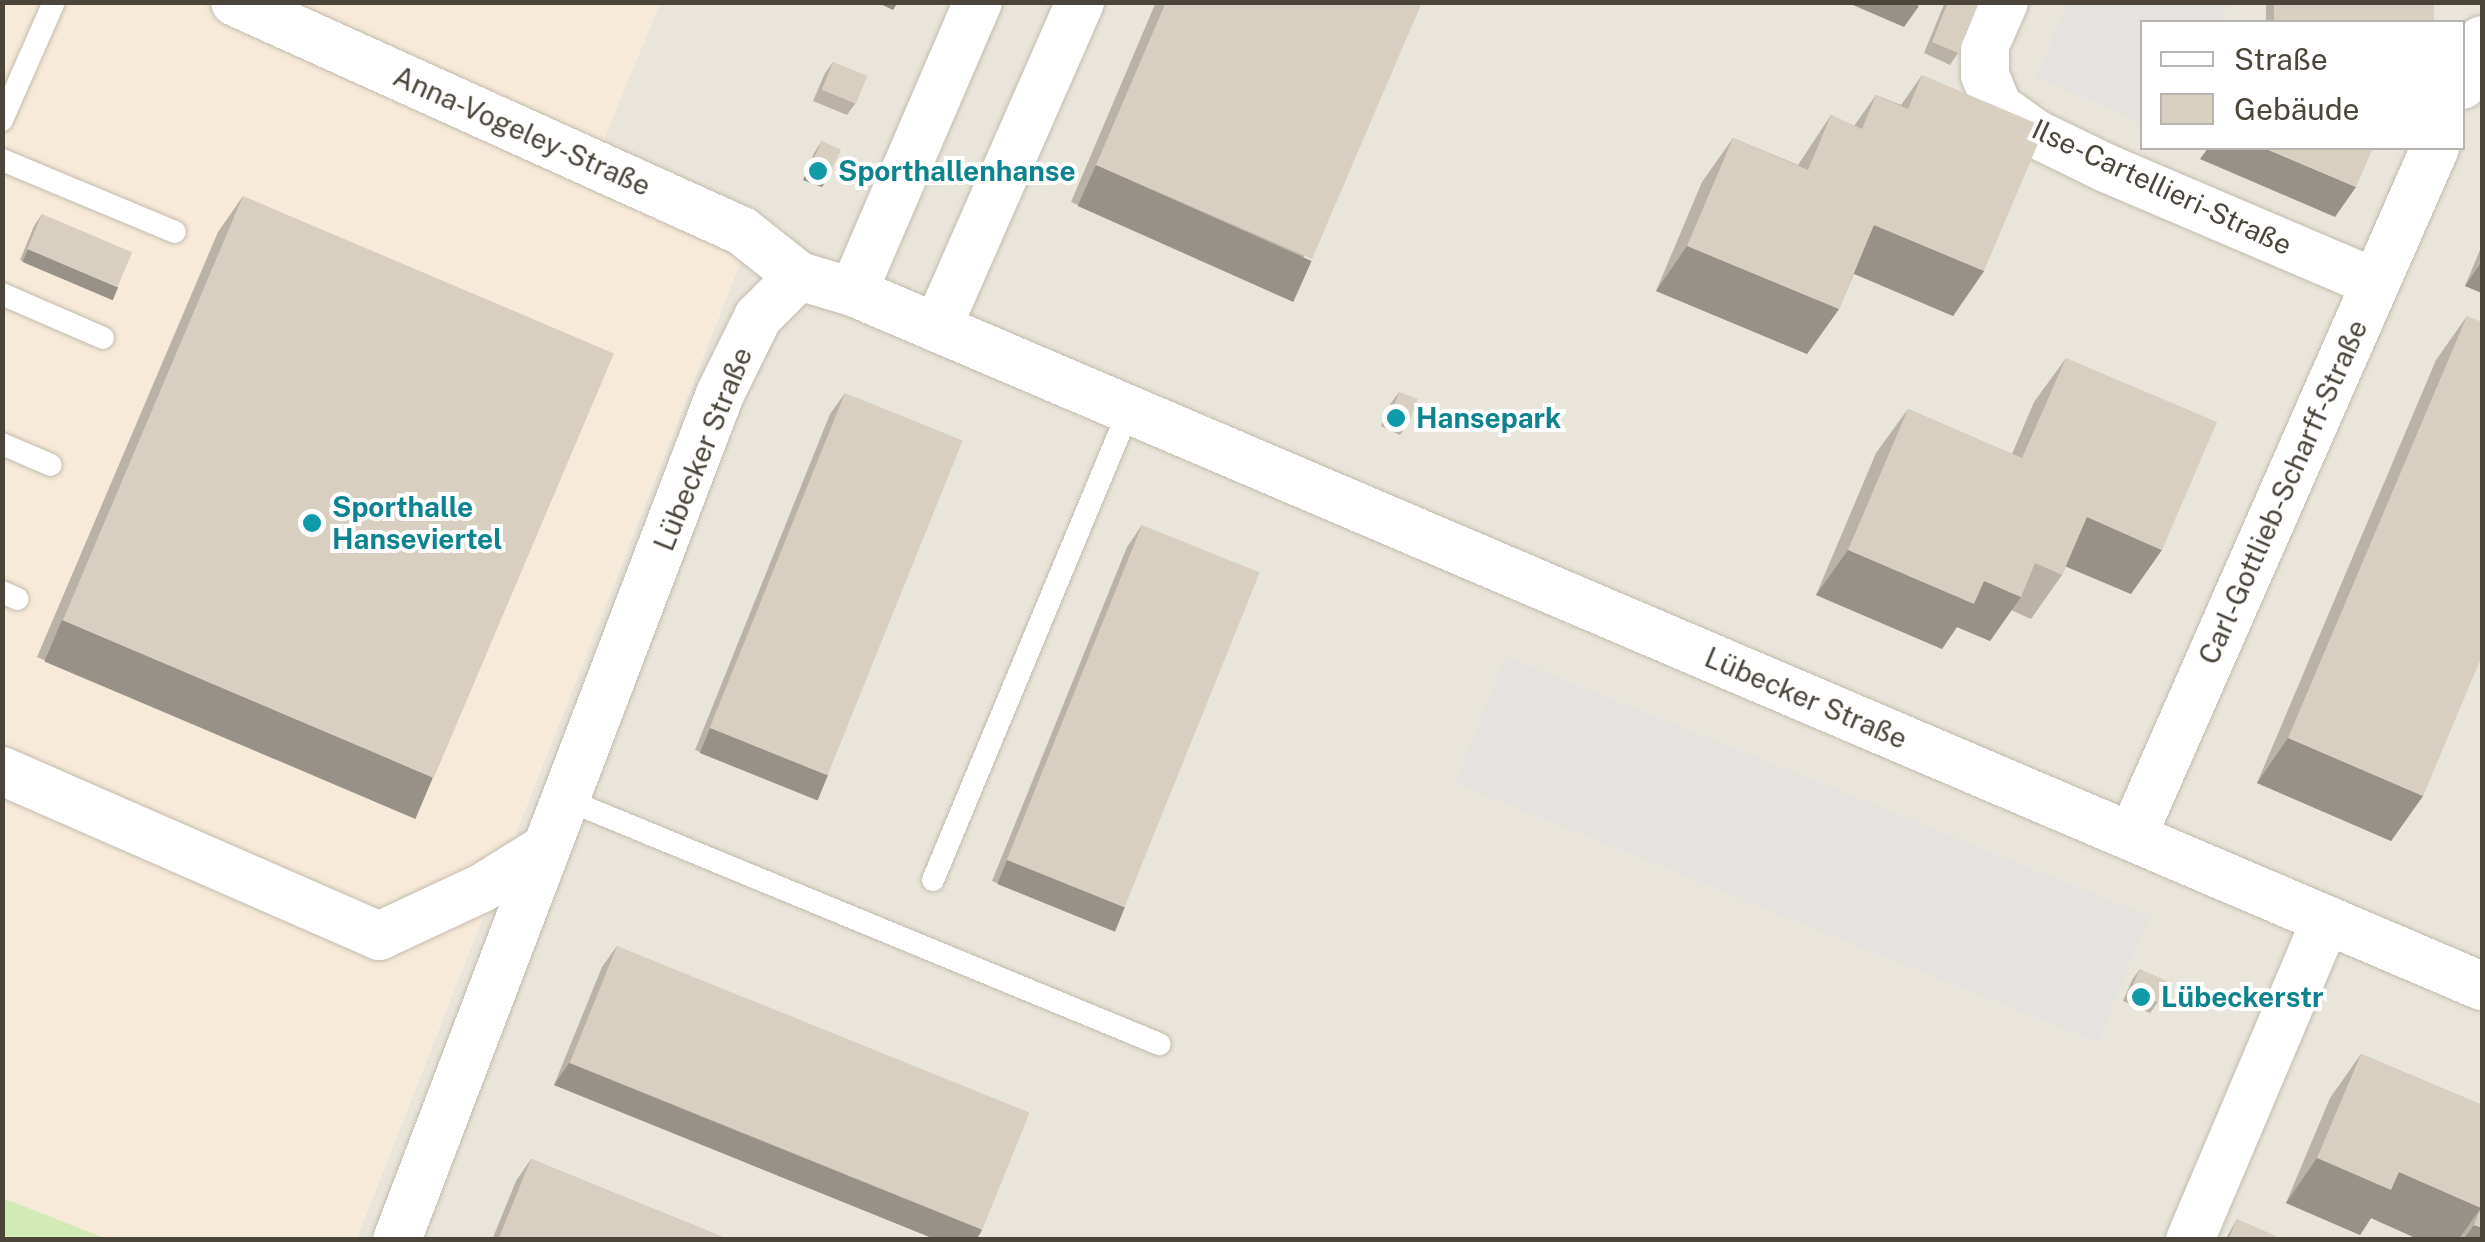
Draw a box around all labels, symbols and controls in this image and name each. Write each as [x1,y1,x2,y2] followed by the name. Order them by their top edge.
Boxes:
[2140,20,2465,150] legend
[2234,41,2328,77] text: Straße
[388,59,656,203] street label: Anna-Vogeley-Straße
[2234,91,2360,127] text: Gebäude
[2027,112,2297,262] street label: Ilse-Cartellieri-Straße
[838,154,1076,188] place label: Sporthallenhanse
[807,160,829,182] marker: Sporthallenhanse
[2192,315,2374,669] street label: Carl-Gottlieb-Scharff-Straße
[647,342,759,556] street label: Lübecker Straße
[1416,401,1561,435] place label: Hansepark
[1385,407,1407,429] marker: Hansepark
[332,490,502,556] place label: Sporthalle Hanseviertel
[301,512,323,534] marker: Sporthalle Hanseviertel
[1700,640,1912,756] street label: Lübecker Straße
[2161,980,2324,1014] place label: Lübeckerstr
[2130,986,2152,1008] marker: Lübeckerstr

